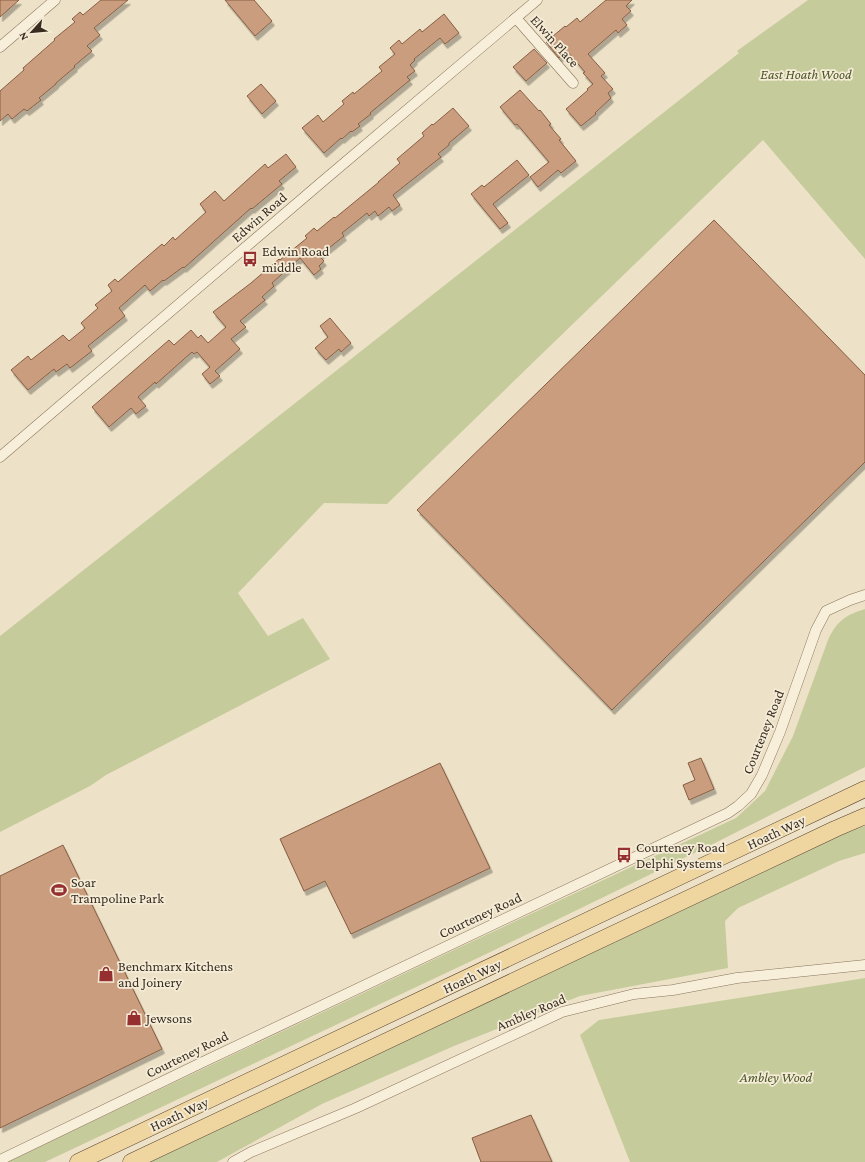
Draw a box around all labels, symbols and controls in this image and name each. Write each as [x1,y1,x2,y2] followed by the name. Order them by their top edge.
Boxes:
[12,12,52,52] north arrow
[527,12,583,70] street label: Elwin Place
[16,30,30,43] text: N
[760,66,852,82] park label: East Hoath Wood
[228,188,290,245] street label: Edwin Road
[262,243,330,275] place label: Edwin Road middle
[241,250,259,268] bus stop icon: Edwin Road middle
[739,687,787,776] street label: Courteney Road
[744,811,808,852] street label: Hoath Way
[636,839,726,871] place label: Courteney Road Delphi Systems
[615,846,633,864] bus stop icon: Courteney Road Delphi Systems
[71,874,164,906] place label: Soar Trampoline Park
[50,881,68,899] sports icon: Soar Trampoline Park
[436,889,524,941] street label: Courteney Road
[440,955,504,996] street label: Hoath Way
[118,958,233,990] place label: Benchmarx Kitchens and Joinery
[97,965,115,983] shop icon: Benchmarx Kitchens and Joinery
[494,990,569,1034] street label: Ambley Road
[125,1009,143,1027] shop icon: Jewsons
[144,1010,192,1026] place label: Jewsons
[143,1027,231,1081] street label: Courteney Road
[739,1069,813,1085] park label: Ambley Wood
[147,1093,211,1134] street label: Hoath Way

